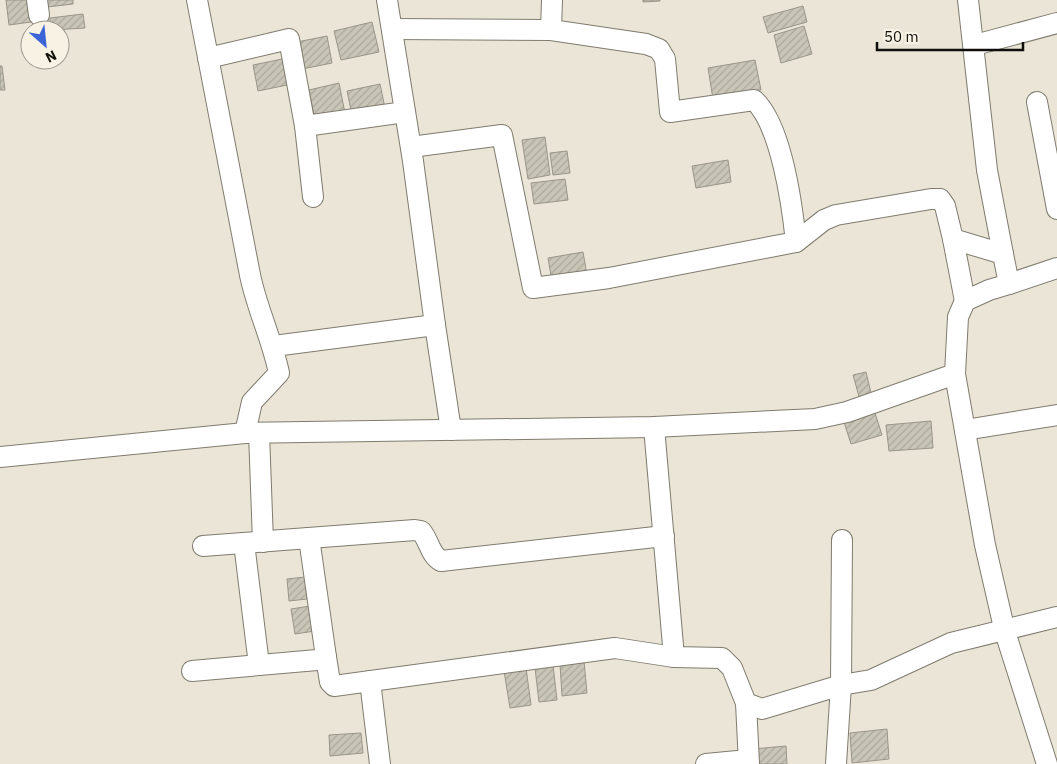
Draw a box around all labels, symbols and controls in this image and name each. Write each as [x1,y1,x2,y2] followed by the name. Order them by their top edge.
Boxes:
[20,20,70,70] north arrow
[877,20,1023,52] scale bar
[884,27,919,46] text: 50 m
[42,46,60,67] text: N

